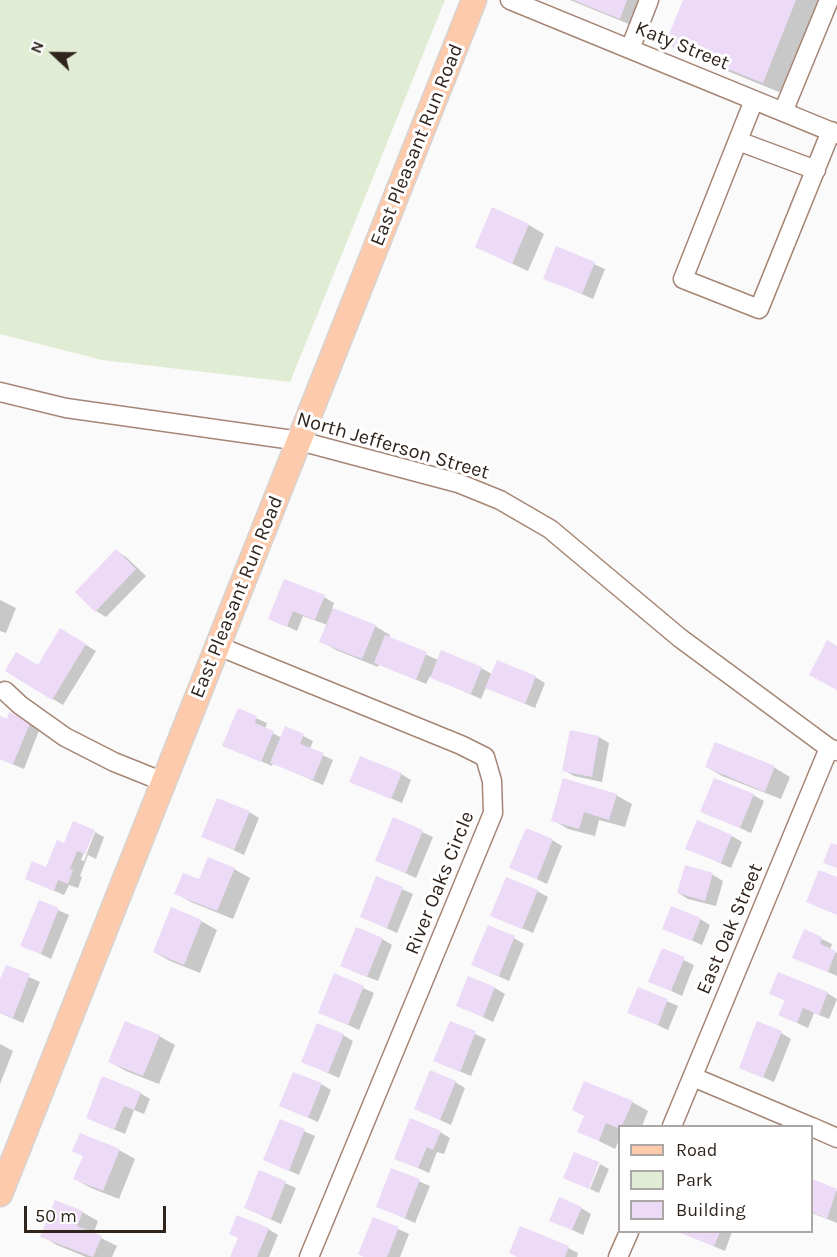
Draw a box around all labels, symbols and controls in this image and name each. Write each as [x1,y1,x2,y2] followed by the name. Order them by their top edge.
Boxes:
[631,16,733,76] street label: Katy Street
[24,24,84,84] north arrow
[26,38,48,56] text: N
[365,40,469,250] street label: East Pleasant Run Road
[294,407,492,485] street label: North Jefferson Street
[185,492,289,702] street label: East Pleasant Run Road
[400,808,480,958] street label: River Oaks Circle
[692,860,768,998] street label: East Oak Street
[618,1125,813,1233] legend
[676,1139,717,1161] text: Road
[676,1169,713,1191] text: Park
[27,1194,170,1232] scale bar
[676,1199,746,1221] text: Building
[35,1205,77,1227] text: 50 m

